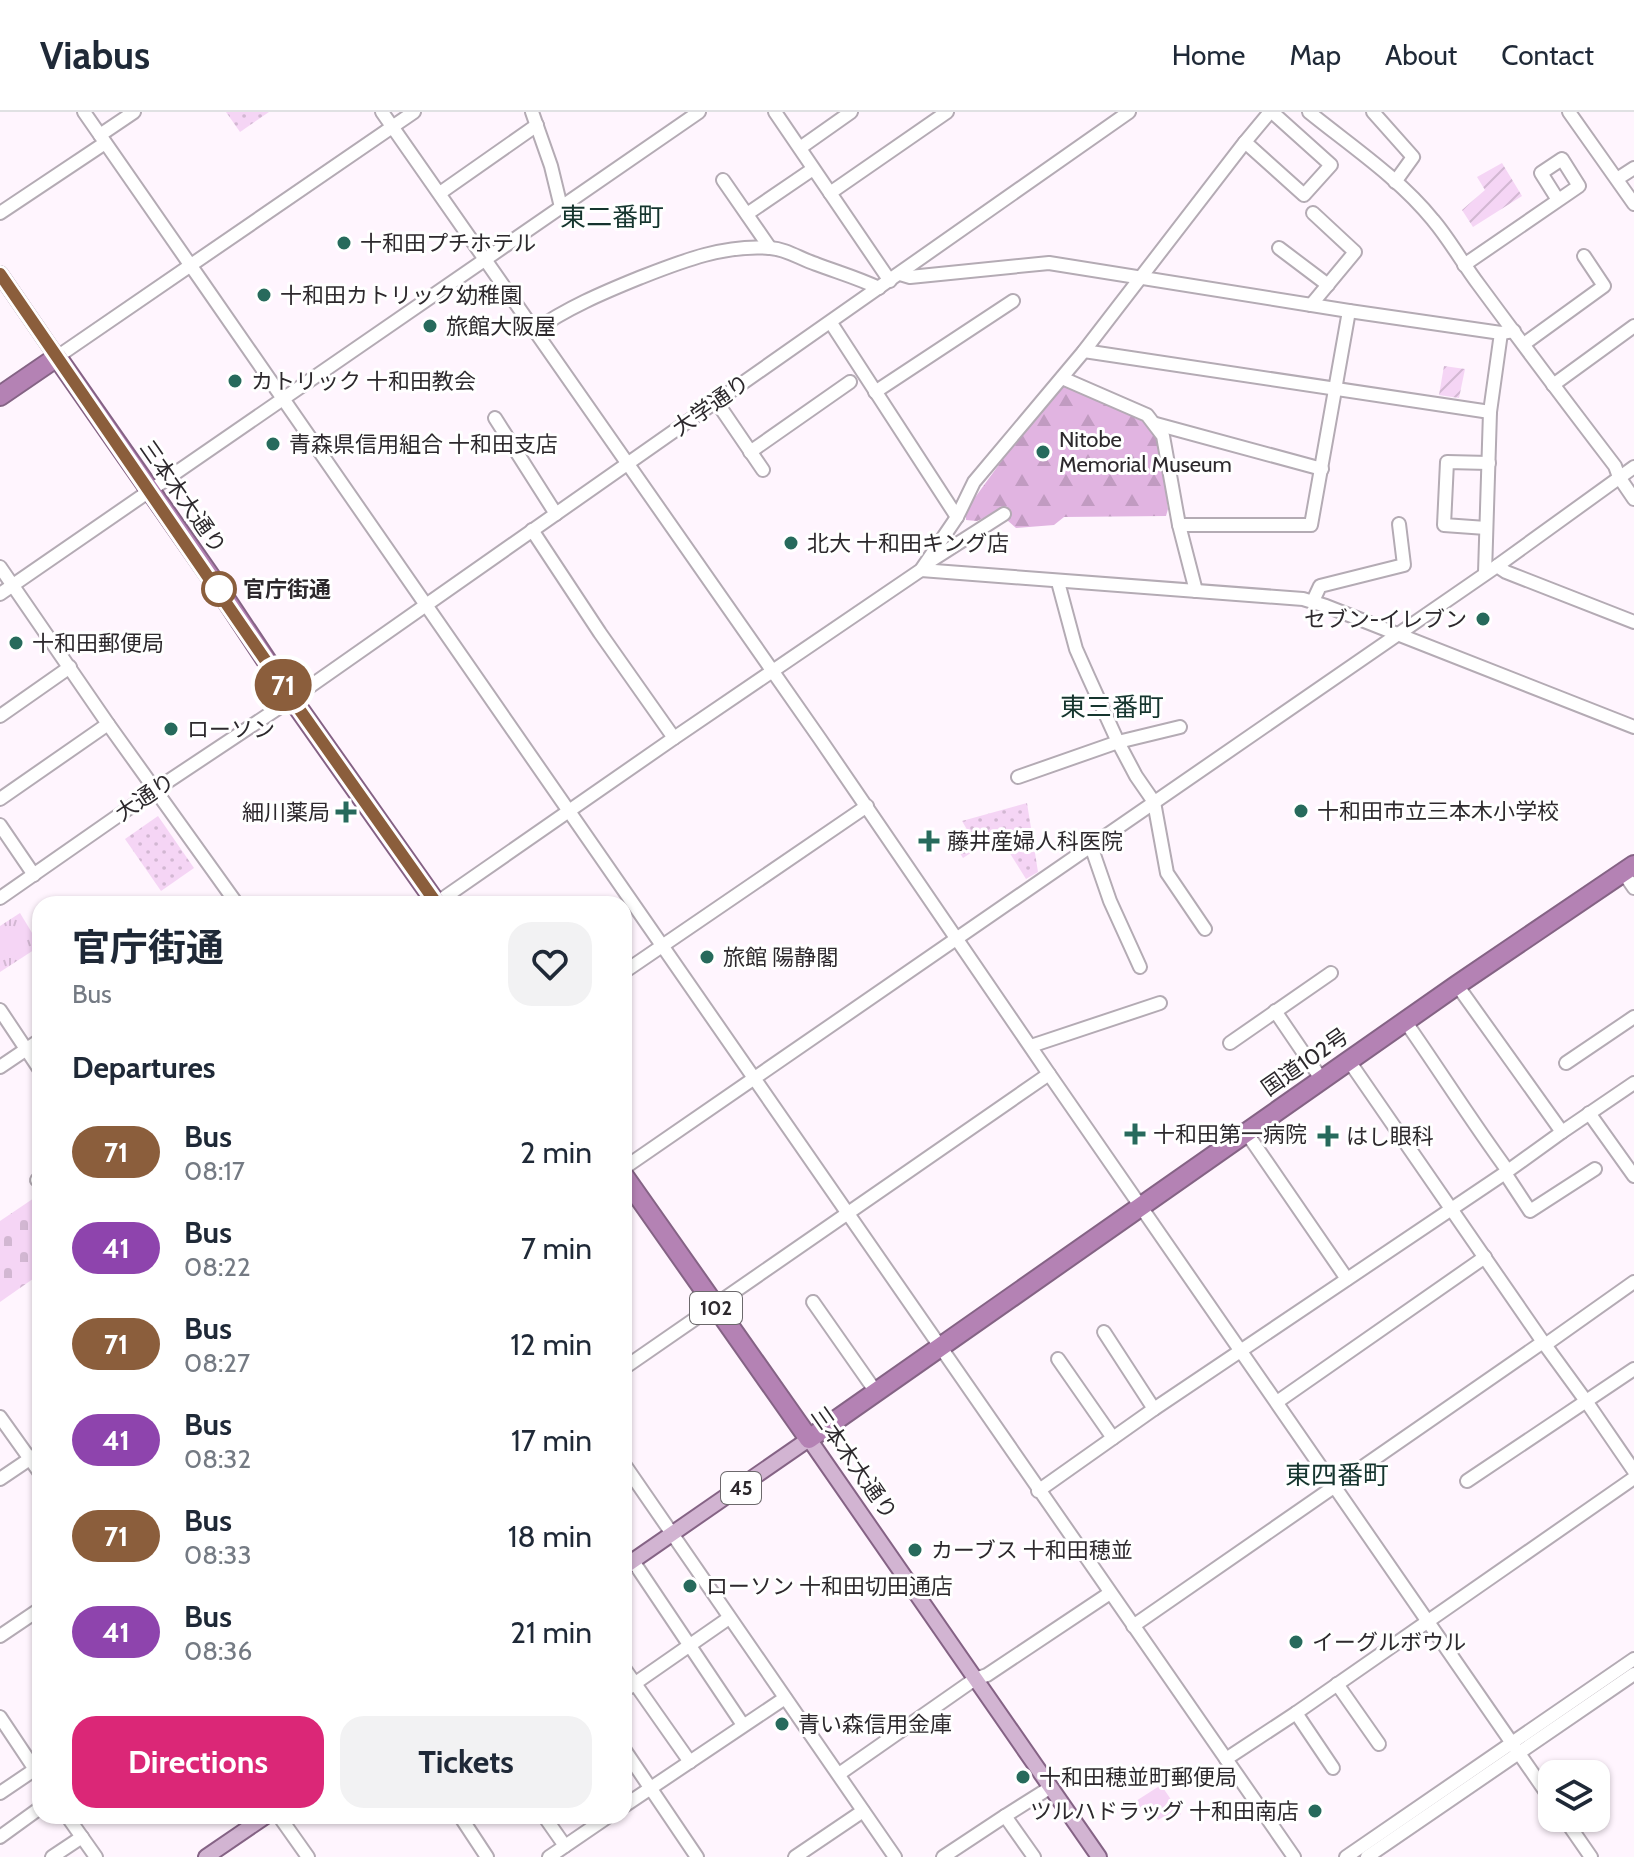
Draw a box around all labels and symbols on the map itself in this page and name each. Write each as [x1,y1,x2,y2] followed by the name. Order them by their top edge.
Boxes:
[560,201,664,233] district label: 東二番町
[360,230,536,257] place label: 十和田プチホテル
[335,234,353,252] marker: 十和田プチホテル
[280,282,522,309] place label: 十和田カトリック幼稚園
[255,286,273,304] marker: 十和田カトリック幼稚園
[446,313,556,340] place label: 旅館大阪屋
[421,317,439,335] marker: 旅館大阪屋
[251,368,476,395] place label: カトリック 十和田教会
[667,369,755,441] street label: 大学通り
[226,372,244,390] marker: カトリック 十和田教会
[1059,426,1232,478] place label: Nitobe Memorial Museum
[289,431,558,458] place label: 青森県信用組合 十和田支店
[134,435,232,559] street label: 三本木大通り
[264,435,282,453] marker: 青森県信用組合 十和田支店
[1034,443,1052,461] marker: Nitobe Memorial Museum
[807,530,1009,557] place label: 北大 十和田キング店
[782,534,800,552] marker: 北大 十和田キング店
[202,572,236,606] marker: 官庁街通
[243,576,331,603] place label: 官庁街通
[1304,606,1467,633] place label: セブン-イレブン
[1474,610,1492,628] marker: セブン-イレブン
[32,630,164,657] place label: 十和田郵便局
[7,634,25,652] marker: 十和田郵便局
[247,659,319,711] line badge: 71
[1060,691,1164,723] district label: 東三番町
[187,716,275,743] place label: ローソン
[162,720,180,738] marker: ローソン
[110,767,180,827] street label: 大通り
[1317,798,1559,825] place label: 十和田市立三本木小学校
[242,799,330,826] place label: 細川薬局
[1292,802,1310,820] marker: 十和田市立三本木小学校
[337,803,355,821] marker: 細川薬局
[947,828,1123,855] place label: 藤井産婦人科医院
[918,830,940,852] marker: 藤井産婦人科医院
[723,944,838,971] place label: 旅館 陽静閣
[698,948,716,966] marker: 旅館 陽静閣
[1256,1022,1354,1102] street label: 国道102号
[1153,1121,1307,1148] place label: 十和田第一病院
[1124,1123,1146,1145] marker: 十和田第一病院
[1346,1123,1434,1150] place label: はし眼科
[1317,1125,1339,1147] marker: はし眼科
[690,1292,742,1324] road number: 102
[805,1401,903,1525] street label: 三本木大通り
[1285,1459,1389,1491] district label: 東四番町
[721,1472,761,1504] road number: 45
[931,1537,1133,1564] place label: カーブス 十和田穂並
[906,1541,924,1559] marker: カーブス 十和田穂並
[706,1573,953,1600] place label: ローソン 十和田切田通店
[681,1577,699,1595] marker: ローソン 十和田切田通店
[1312,1629,1466,1656] place label: イーグルボウル
[1287,1633,1305,1651] marker: イーグルボウル
[798,1711,952,1738] place label: 青い森信用金庫
[773,1715,791,1733] marker: 青い森信用金庫
[1039,1764,1237,1791] place label: 十和田穂並町郵便局
[1014,1768,1032,1786] marker: 十和田穂並町郵便局
[1030,1798,1299,1825] place label: ツルハドラッグ 十和田南店
[1306,1802,1324,1820] marker: ツルハドラッグ 十和田南店

